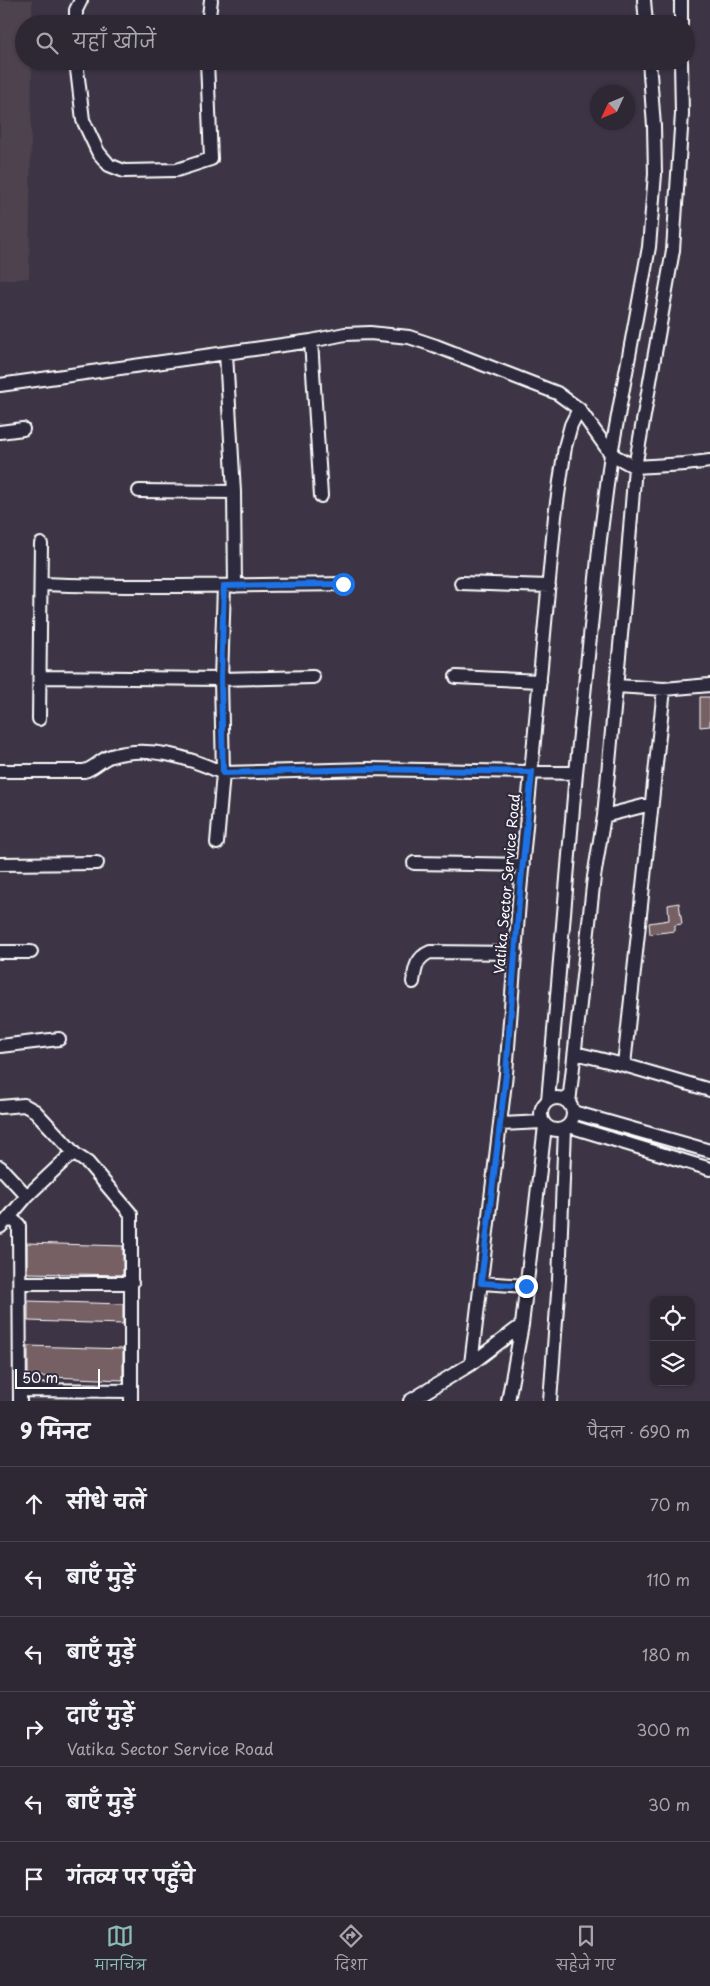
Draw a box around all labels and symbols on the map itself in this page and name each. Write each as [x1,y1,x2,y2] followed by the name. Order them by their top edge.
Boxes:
[590,85,635,130] north arrow
[332,573,355,596] route start
[488,793,525,975] street label: Vatika Sector Service Road
[515,1275,538,1298] route end
[15,1366,100,1389] scale bar

